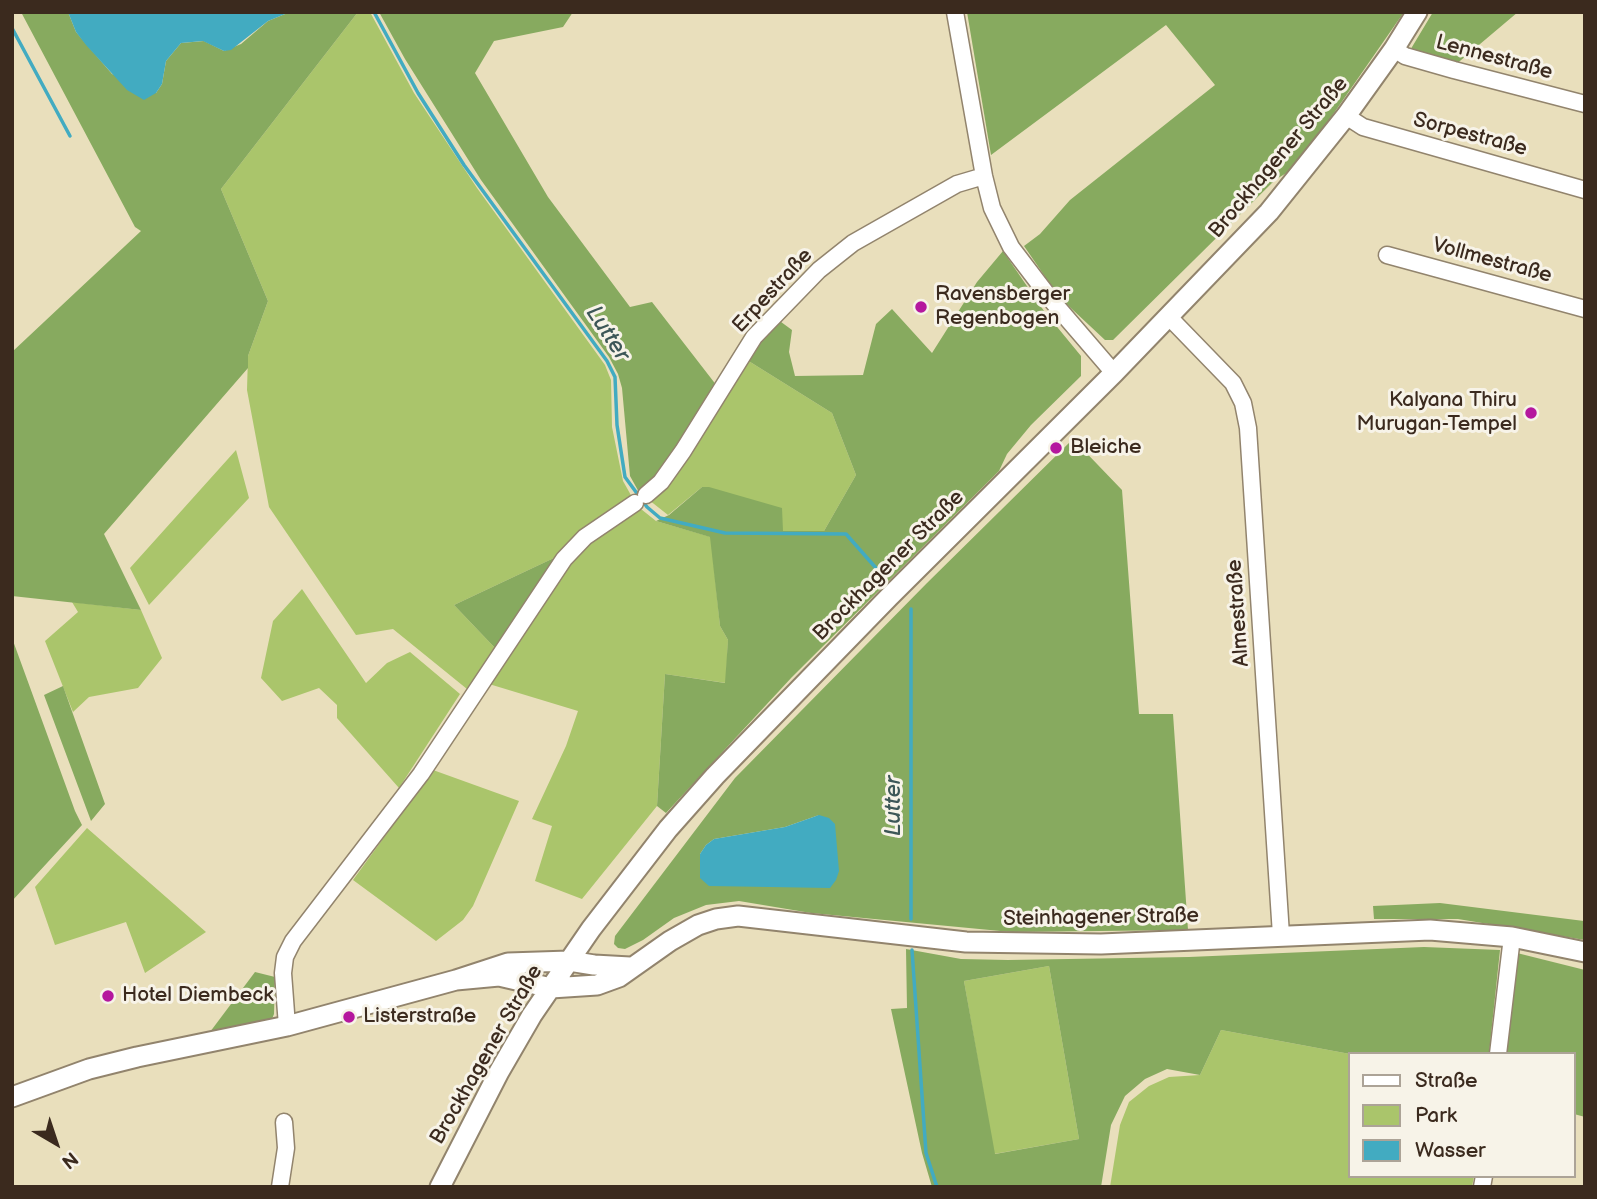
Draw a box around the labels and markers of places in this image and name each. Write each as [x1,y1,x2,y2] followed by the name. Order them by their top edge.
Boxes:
[935,282,1070,332] place label: Ravensberger Regenbogen
[913,299,929,315] marker: Ravensberger Regenbogen
[1356,388,1517,438] place label: Kalyana Thiru Murugan-Tempel
[1523,405,1539,421] marker: Kalyana Thiru Murugan-Tempel
[1070,435,1142,461] place label: Bleiche
[1048,440,1064,456] marker: Bleiche
[122,983,274,1009] place label: Hotel Diembeck
[100,988,116,1004] marker: Hotel Diembeck
[363,1004,476,1030] place label: Listerstraße
[341,1009,357,1025] marker: Listerstraße

